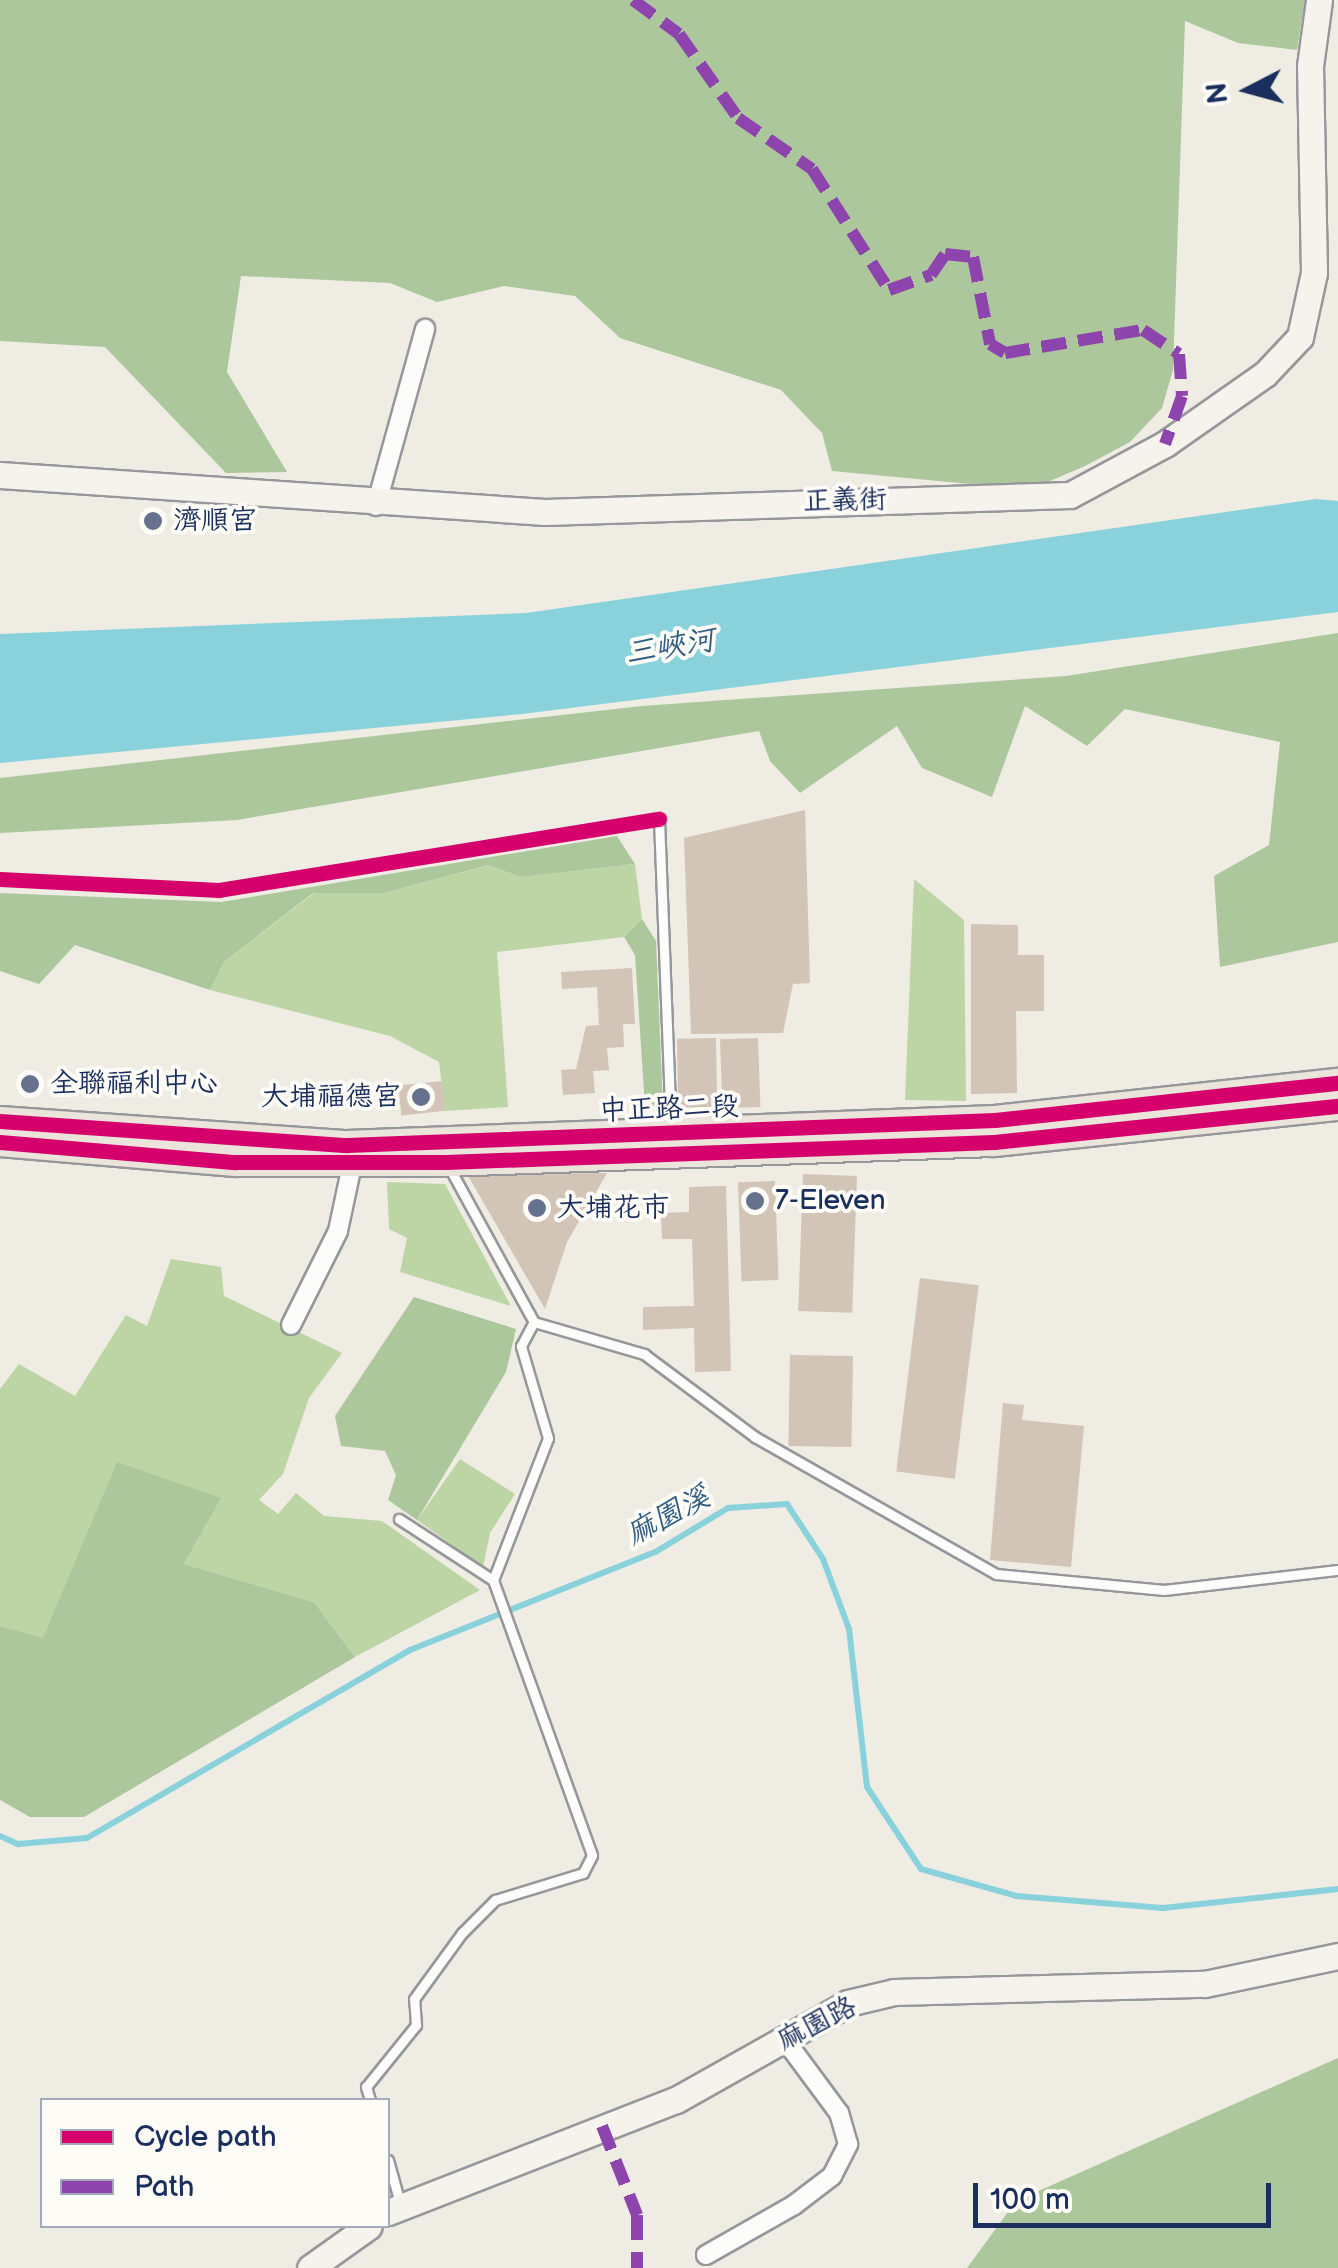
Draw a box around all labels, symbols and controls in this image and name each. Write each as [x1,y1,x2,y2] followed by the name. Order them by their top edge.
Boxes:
[1198,40,1298,140] north arrow
[1200,81,1235,105] text: N
[803,483,887,519] street label: 正義街
[173,504,257,538] place label: 濟順宮
[142,510,164,532] marker: 濟順宮
[623,622,717,672] water label: 三峽河
[50,1067,218,1101] place label: 全聯福利中心
[19,1073,41,1095] marker: 全聯福利中心
[261,1080,401,1114] place label: 大埔福德宮
[410,1086,432,1108] marker: 大埔福德宮
[598,1090,740,1128] street label: 中正路二段
[775,1184,885,1218] place label: 7-Eleven
[744,1190,766,1212] marker: 7-Eleven
[557,1191,669,1225] place label: 大埔花市
[526,1197,548,1219] marker: 大埔花市
[620,1479,716,1553] water label: 麻園溪
[772,1990,862,2058] street label: 麻園路
[40,2098,390,2228] legend
[134,2119,277,2155] text: Cycle path
[978,2163,1276,2225] scale bar
[134,2169,194,2205] text: Path
[990,2182,1070,2218] text: 100 m

